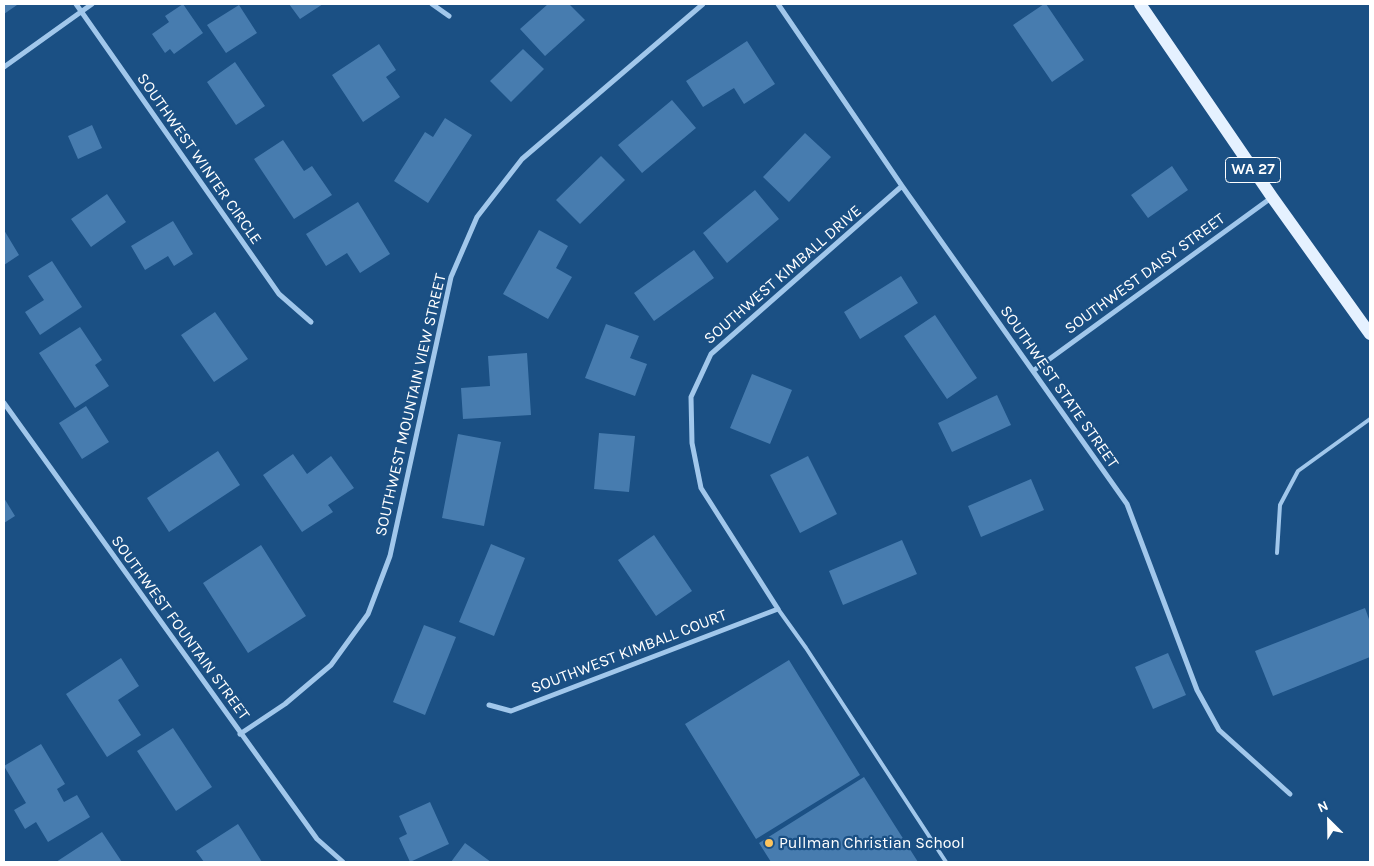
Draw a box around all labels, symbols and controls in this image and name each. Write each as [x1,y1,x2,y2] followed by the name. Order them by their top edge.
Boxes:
[132,70,266,248] street label: SOUTHWEST WINTER CIRCLE
[1226,158,1280,182] road number: WA 27
[700,201,866,349] street label: SOUTHWEST KIMBALL DRIVE
[1061,209,1229,339] street label: SOUTHWEST DAISY STREET
[371,272,451,538] street label: SOUTHWEST MOUNTAIN VIEW STREET
[996,302,1122,472] street label: SOUTHWEST STATE STREET
[107,532,253,724] street label: SOUTHWEST FOUNTAIN STREET
[528,606,730,698] street label: SOUTHWEST KIMBALL COURT
[1304,796,1354,846] north arrow
[1315,797,1331,817] text: N
[779,833,965,853] place label: Pullman Christian School
[763,837,775,849] marker: Pullman Christian School

